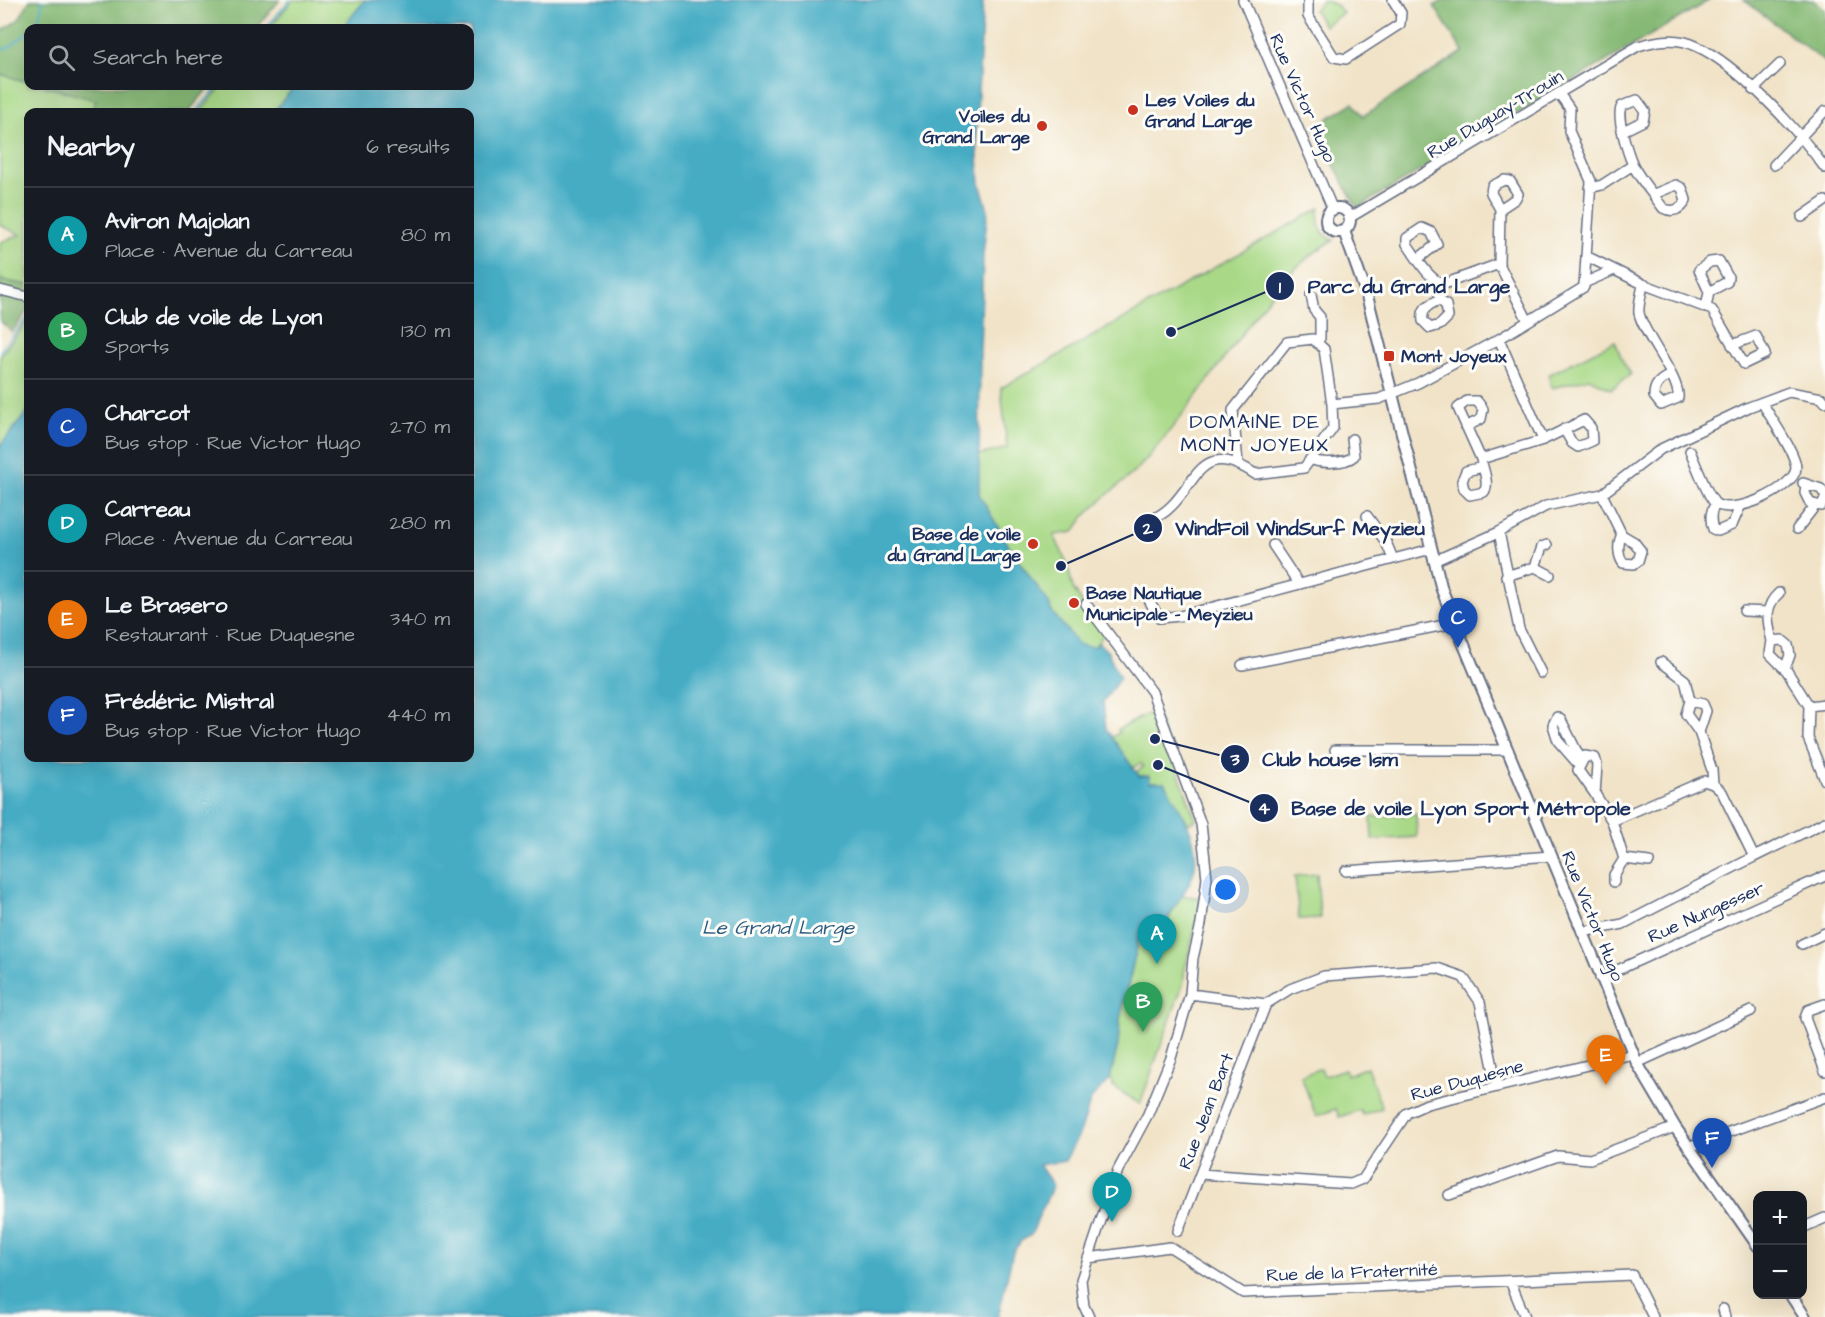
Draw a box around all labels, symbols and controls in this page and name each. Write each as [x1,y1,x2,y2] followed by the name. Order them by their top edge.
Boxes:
[24,24,474,90] search box
[1262,30,1342,167] street label: Rue Victor Hugo
[45,41,78,74] icon: search
[93,42,223,73] text: Search here
[1422,64,1569,166] street label: Rue Duguay-Trouin
[1145,88,1255,135] place label: Les Voiles du Grand Large
[1126,103,1140,117] marker: Les Voiles du Grand Large
[922,104,1030,151] place label: Voiles du Grand Large
[1035,119,1049,133] marker: Voiles du Grand Large
[48,129,135,165] text: Nearby
[366,133,450,161] text: 6 results
[105,206,249,237] text: Aviron Majolan
[61,221,74,249] text: A
[401,221,450,249] text: 80 m
[105,237,352,265] text: Place · Avenue du Carreau
[1265,267,1522,305] callout: Parc du Grand Large
[1308,273,1510,302] text: Parc du Grand Large
[1279,275,1282,300] text: 1
[105,302,322,333] text: Club de voile de Lyon
[60,317,75,345] text: B
[401,317,450,345] text: 130 m
[105,333,169,361] text: Sports
[1401,344,1507,370] place label: Mont Joyeux
[1382,349,1396,363] marker: Mont Joyeux
[105,398,190,429] text: Charcot
[1180,408,1330,459] district label: DOMAINE DE MONT JOYEUX
[60,413,75,441] text: C
[390,413,450,441] text: 270 m
[105,429,360,457] text: Bus stop · Rue Victor Hugo
[105,494,190,525] text: Carreau
[61,509,74,537] text: D
[389,509,450,537] text: 280 m
[1133,509,1437,547] callout: WindFoil WindSurf Meyzieu
[1174,515,1425,544] text: WindFoil WindSurf Meyzieu
[1142,516,1154,541] text: 2
[887,522,1021,569] place label: Base de voile du Grand Large
[105,525,352,553] text: Place · Avenue du Carreau
[1026,537,1040,551] marker: Base de voile du Grand Large
[1086,581,1253,628] place label: Base Nautique Municipale - Meyzieu
[105,590,227,621] text: Le Brasero
[1067,596,1081,610] marker: Base Nautique Municipale - Meyzieu
[1438,598,1478,648] pin: C
[62,605,73,633] text: E
[390,605,450,633] text: 340 m
[105,621,355,649] text: Restaurant · Rue Duquesne
[105,686,274,717] text: Frédéric Mistral
[61,701,74,729] text: F
[387,701,450,729] text: 440 m
[105,717,360,745] text: Bus stop · Rue Victor Hugo
[1220,740,1410,778] callout: Club house lsm
[1262,746,1398,774] text: Club house lsm
[1229,747,1240,772] text: 3
[1249,789,1643,827] callout: Base de voile Lyon Sport Métropole
[1291,795,1631,824] text: Base de voile Lyon Sport Métropole
[1258,796,1271,821] text: 4
[1554,847,1630,985] street label: Rue Victor Hugo
[1211,875,1240,904] your location
[1644,876,1769,950] street label: Rue Nungesser
[702,914,855,943] water label: Le Grand Large
[1138,914,1176,964] pin: A
[1124,982,1162,1032] pin: B
[1586,1036,1626,1085] pin: E
[1173,1049,1240,1173] street label: Rue Jean Bart
[1408,1053,1526,1108] street label: Rue Duquesne
[1692,1118,1732,1168] pin: F
[1092,1172,1132,1222] pin: D
[1753,1191,1807,1299] map controls
[1753,1191,1807,1245] button: +
[1753,1245,1807,1299] button: −
[1266,1257,1438,1288] street label: Rue de la Fraternité

